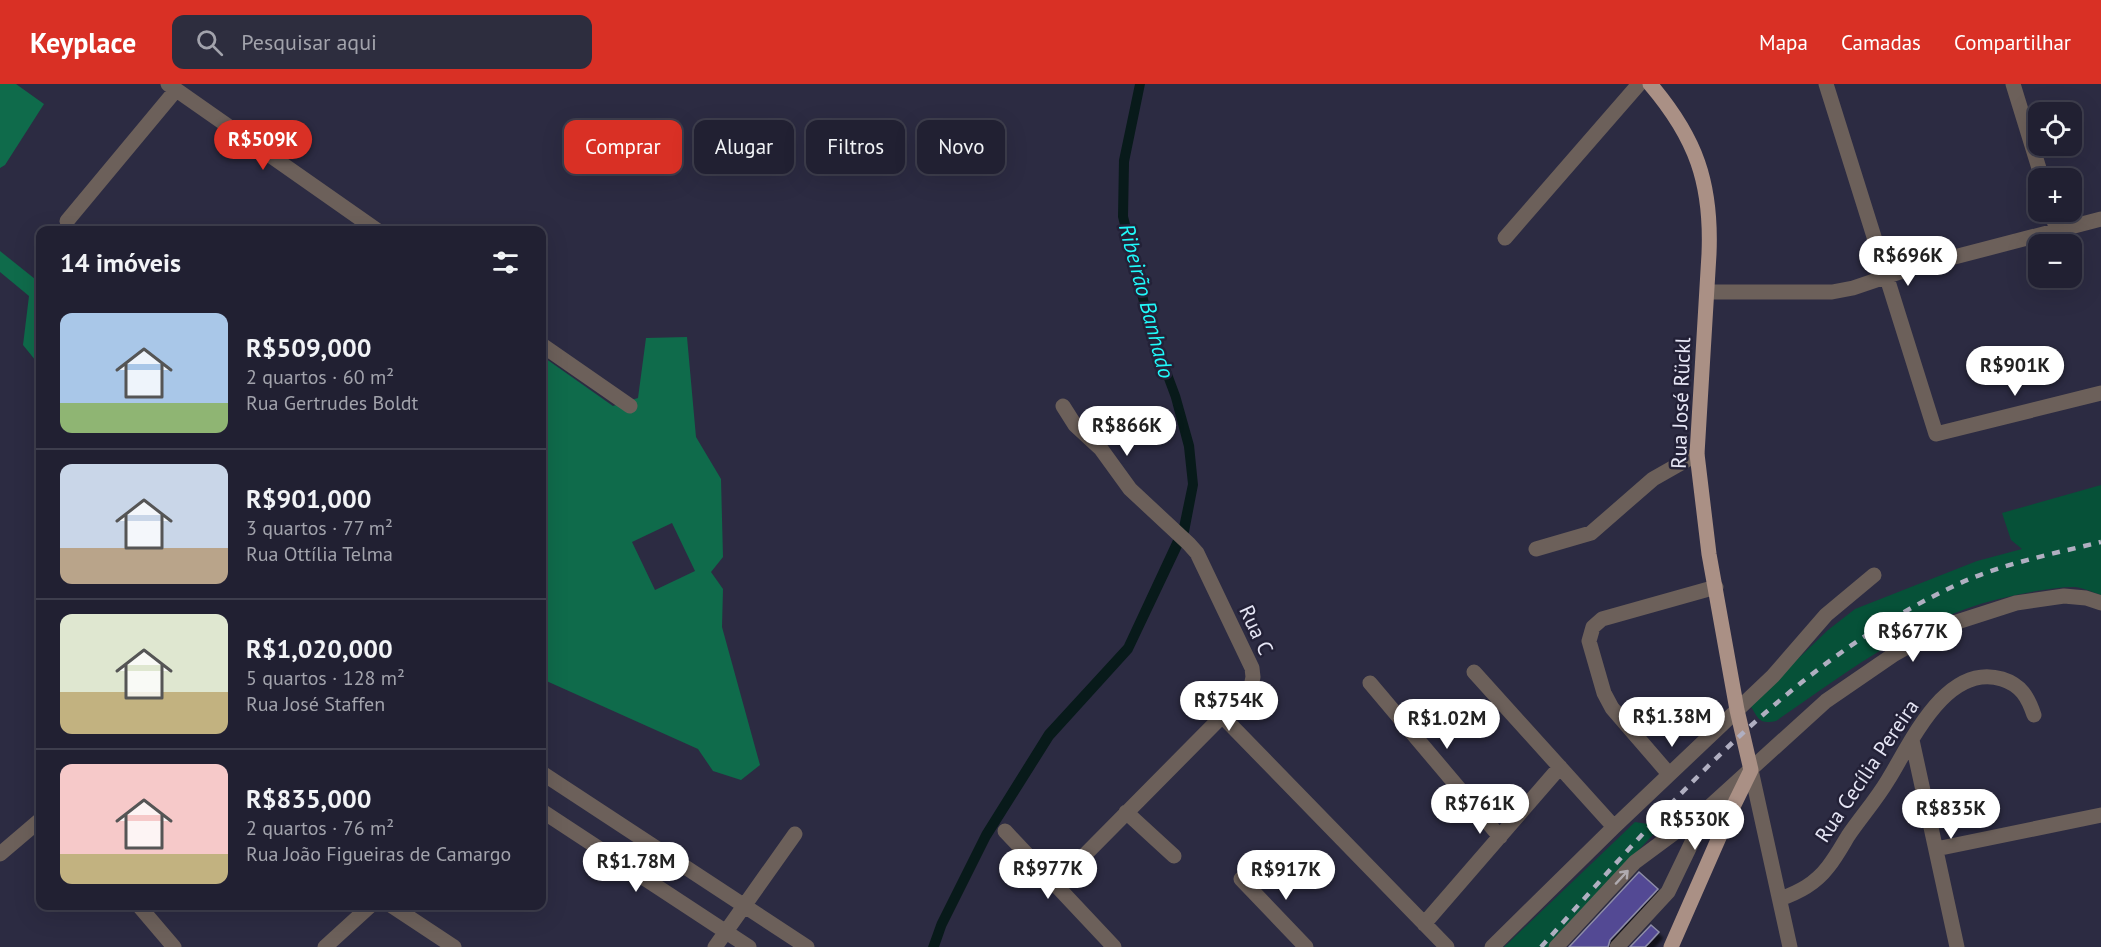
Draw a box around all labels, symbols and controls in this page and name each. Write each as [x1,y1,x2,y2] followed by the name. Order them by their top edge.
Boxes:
[172,15,592,69] search box
[30,24,136,61] text: Keyplace
[193,26,226,59] icon: search
[241,28,377,56] text: Pesquisar aqui
[1759,29,1808,56] text: Mapa
[1841,29,1921,56] text: Camadas
[1954,29,2071,56] text: Compartilhar
[2028,102,2082,288] map controls
[2028,102,2082,156] button: locate
[214,120,312,171] pin: R$509K
[564,120,682,174] chip: Comprar
[694,120,794,174] chip: Alugar
[806,120,905,174] chip: Filtros
[917,120,1005,174] chip: Novo
[228,126,298,152] text: R$509K
[2028,168,2082,222] button: +
[1113,221,1181,381] water label: Ribeirão Banhado
[2028,234,2082,288] button: −
[1859,236,1957,287] pin: R$696K
[1873,242,1943,268] text: R$696K
[60,246,181,279] text: 14 imóveis
[489,246,522,279] icon: filters
[246,331,371,364] text: R$509,000
[108,337,180,409] icon: home
[1665,337,1696,469] street label: Rua José Rückl
[1966,346,2064,397] pin: R$901K
[1980,352,2050,378] text: R$901K
[246,364,394,390] text: 2 quartos · 60 m²
[246,390,418,416] text: Rua Gertrudes Boldt
[1078,406,1176,457] pin: R$866K
[1092,412,1162,438] text: R$866K
[246,482,371,515] text: R$901,000
[108,488,180,560] icon: home
[246,515,393,541] text: 3 quartos · 77 m²
[246,541,393,567] text: Rua Ottília Telma
[1233,601,1280,659] street label: Rua C
[1864,612,1962,663] pin: R$677K
[1878,618,1948,644] text: R$677K
[246,632,393,665] text: R$1,020,000
[108,638,180,710] icon: home
[246,665,405,691] text: 5 quartos · 128 m²
[1180,681,1278,732] pin: R$754K
[1194,687,1264,713] text: R$754K
[246,691,385,717] text: Rua José Staffen
[1809,694,1924,847] street label: Rua Cecília Pereira
[1617,697,1727,748] pin: R$1.38M
[1392,699,1502,750] pin: R$1.02M
[1633,703,1711,729] text: R$1.38M
[1408,705,1486,731] text: R$1.02M
[246,782,371,815] text: R$835,000
[1431,784,1529,835] pin: R$761K
[108,788,180,860] icon: home
[1902,789,2000,840] pin: R$835K
[1445,790,1515,816] text: R$761K
[1916,795,1986,821] text: R$835K
[1646,800,1744,851] pin: R$530K
[1660,806,1730,832] text: R$530K
[246,815,394,841] text: 2 quartos · 76 m²
[246,841,511,867] text: Rua João Figueiras de Camargo
[581,842,691,893] pin: R$1.78M
[597,848,675,874] text: R$1.78M
[999,849,1097,900] pin: R$977K
[1237,850,1335,901] pin: R$917K
[1013,855,1083,881] text: R$977K
[1251,856,1321,882] text: R$917K
[1614,869,1629,884] one-way arrow

